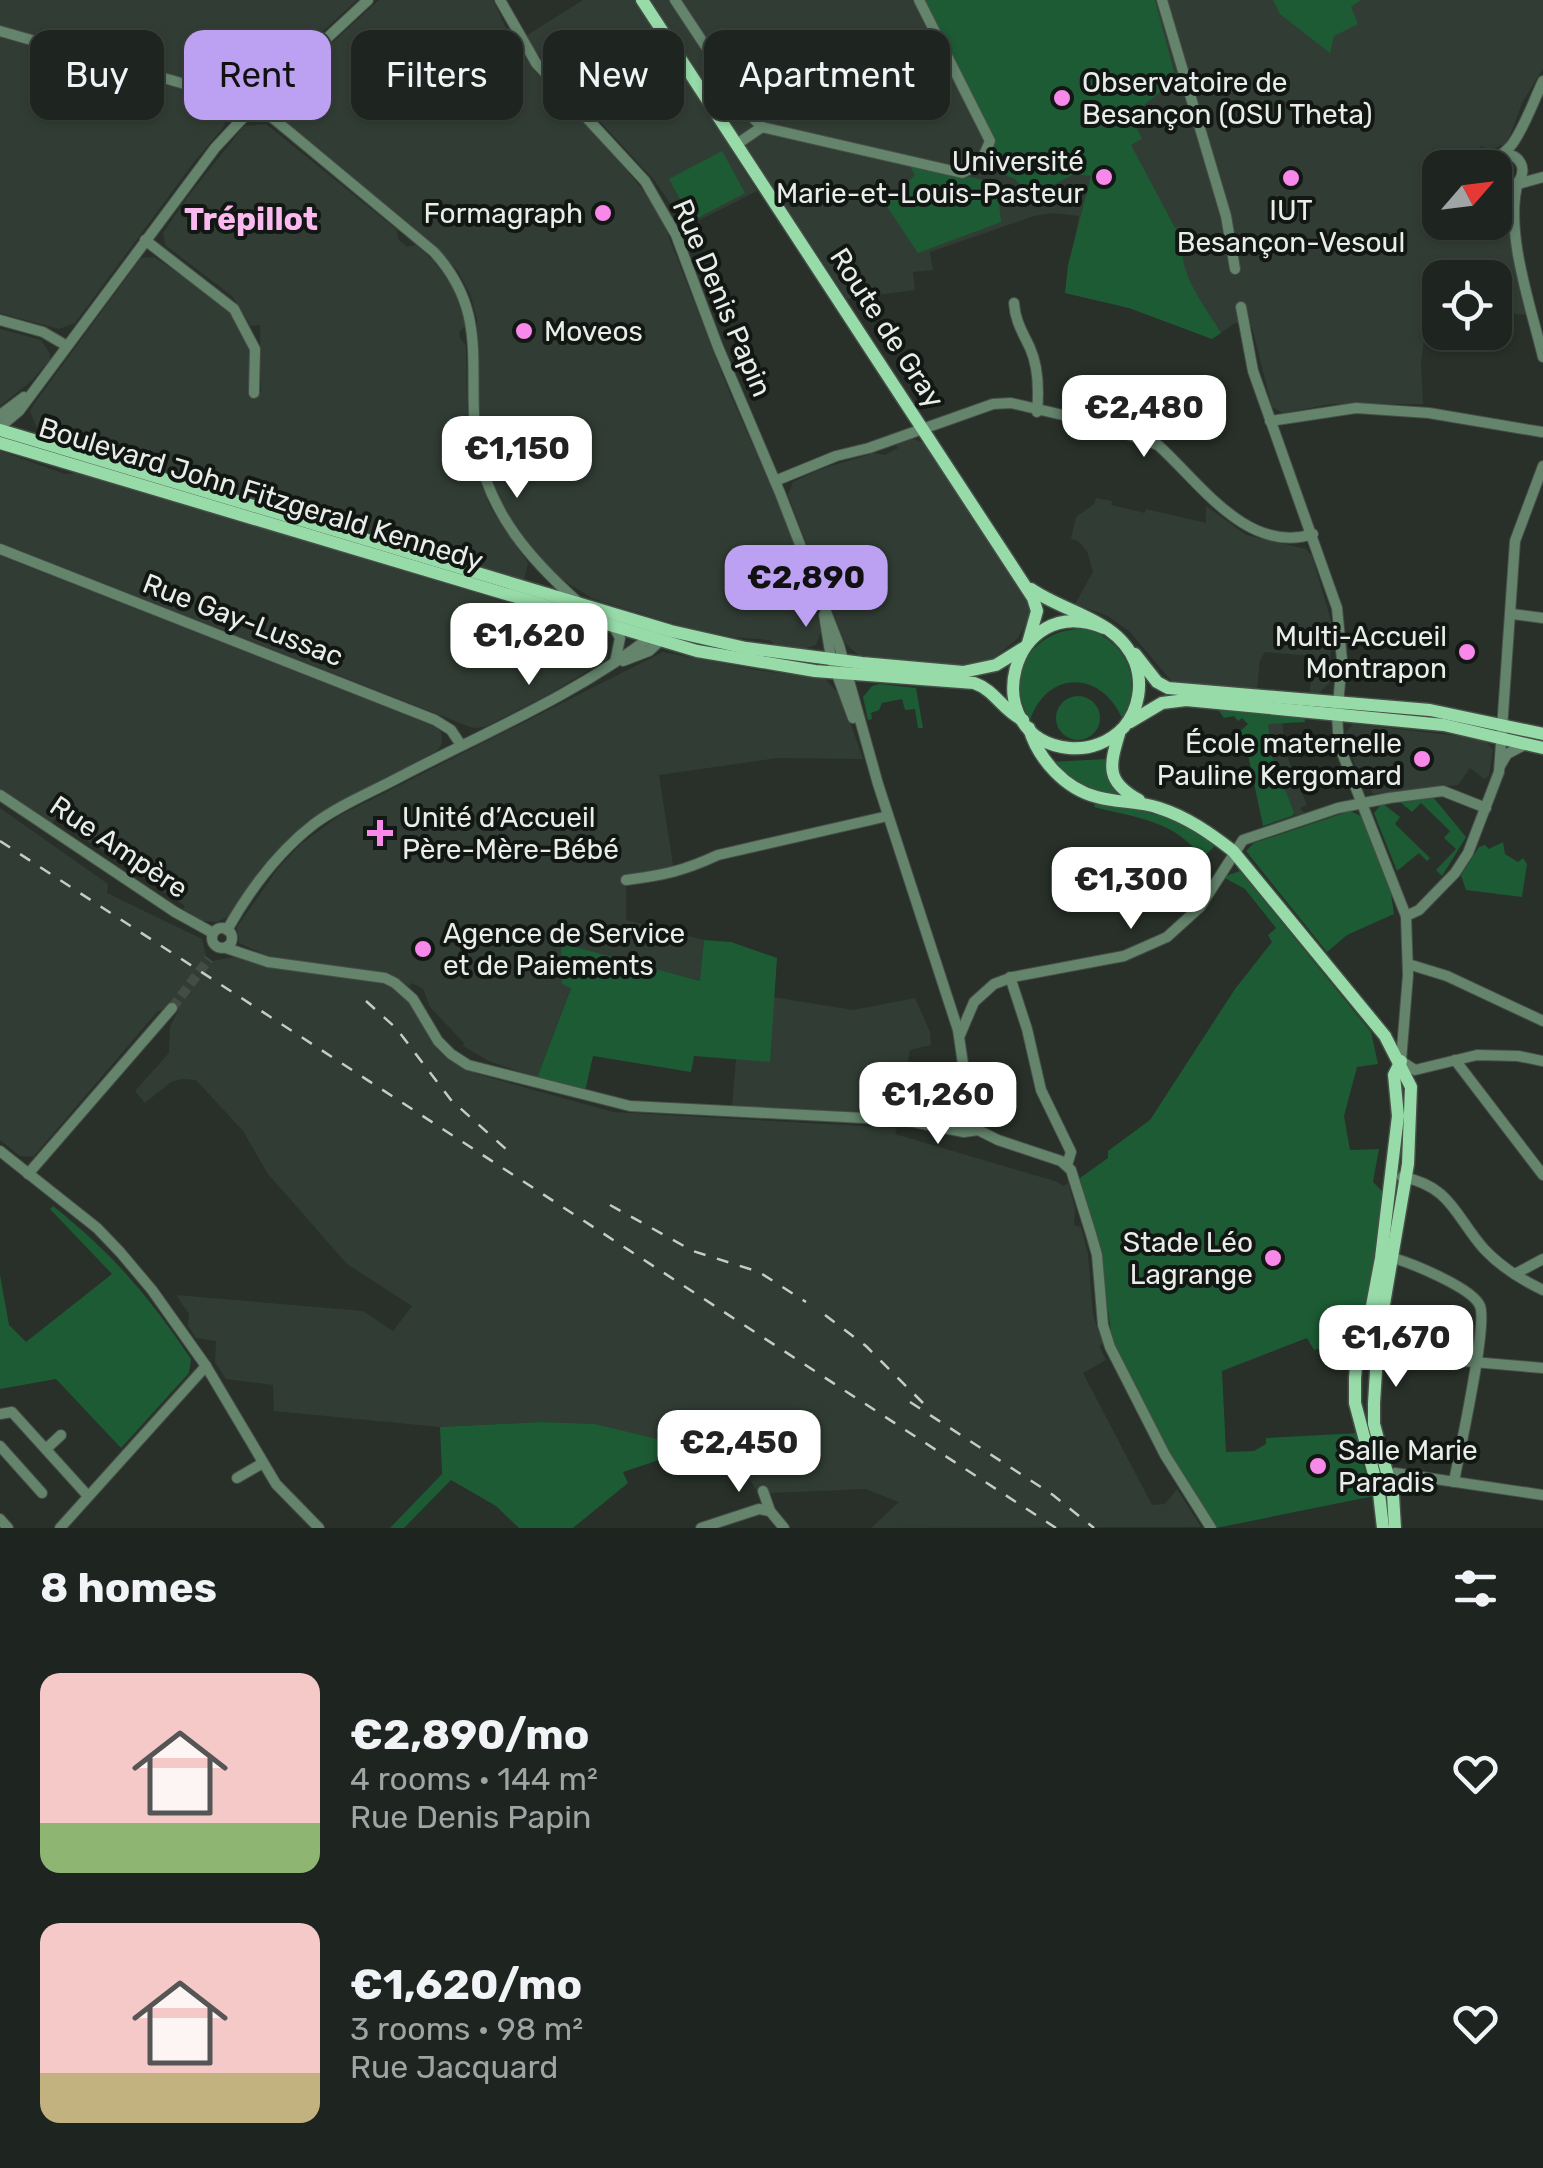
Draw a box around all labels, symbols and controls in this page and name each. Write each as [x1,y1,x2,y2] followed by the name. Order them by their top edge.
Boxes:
[30,30,164,120] chip: Buy
[184,30,331,120] chip: Rent
[351,30,523,120] chip: Filters
[543,30,684,120] chip: New
[704,30,950,120] chip: Apartment
[1082,66,1372,131] place label: Observatoire de Besançon (OSU Theta)
[1051,87,1073,109] marker: Observatoire de Besançon (OSU Theta)
[776,145,1084,210] place label: Université Marie-et-Louis-Pasteur
[1422,150,1512,240] north arrow
[1422,150,1512,350] map controls
[1093,166,1115,188] marker: Université Marie-et-Louis-Pasteur
[1280,167,1302,189] marker: IUT Besançon-Vesoul
[666,194,778,402] street label: Rue Denis Papin
[1177,194,1405,259] place label: IUT Besançon-Vesoul
[424,197,583,230] place label: Formagraph
[184,200,318,238] district label: Trépillot
[592,202,614,224] marker: Formagraph
[823,242,951,414] street label: Route de Gray
[1422,260,1512,350] button: locate
[544,315,643,348] place label: Moveos
[513,320,535,342] marker: Moveos
[1063,375,1225,460] pin: €2,480
[1084,388,1204,426] text: €2,480
[35,411,487,577] street label: Boulevard John Fitzgerald Kennedy
[436,416,598,501] pin: €1,150
[464,429,570,467] text: €1,150
[725,545,887,630] pin: €2,890
[747,558,865,596] text: €2,890
[138,567,348,673] street label: Rue Gay-Lussac
[448,603,610,688] pin: €1,620
[472,616,586,654] text: €1,620
[1275,620,1447,685] place label: Multi-Accueil Montrapon
[1456,641,1478,663] marker: Multi-Accueil Montrapon
[1157,727,1402,792] place label: École maternelle Pauline Kergomard
[1411,748,1433,770] marker: École maternelle Pauline Kergomard
[44,789,194,905] street label: Rue Ampère
[402,801,619,866] place label: Unité d’Accueil Père-Mère-Bébé
[367,820,393,846] marker: Unité d’Accueil Père-Mère-Bébé
[1050,847,1212,932] pin: €1,300
[1074,860,1188,898] text: €1,300
[443,917,685,982] place label: Agence de Service et de Paiements
[412,938,434,960] marker: Agence de Service et de Paiements
[857,1062,1019,1147] pin: €1,260
[881,1075,995,1113] text: €1,260
[1123,1226,1253,1291] place label: Stade Léo Lagrange
[1262,1247,1284,1269] marker: Stade Léo Lagrange
[1315,1305,1477,1390] pin: €1,670
[1341,1318,1451,1356] text: €1,670
[658,1410,820,1495] pin: €2,450
[680,1423,798,1461] text: €2,450
[1338,1434,1478,1499] place label: Salle Marie Paradis
[1307,1455,1329,1477] marker: Salle Marie Paradis
[1448,1561,1503,1616] icon: filters
[40,1563,217,1613] text: 8 homes
[350,1710,589,1760] text: €2,890/mo
[120,1713,240,1833] icon: home
[1448,1746,1503,1801] icon: heart
[350,1760,598,1798] text: 4 rooms · 144 m²
[350,1798,591,1836] text: Rue Denis Papin
[350,1960,582,2010] text: €1,620/mo
[120,1963,240,2083] icon: home
[1448,1996,1503,2051] icon: heart
[350,2010,583,2048] text: 3 rooms · 98 m²
[350,2048,558,2086] text: Rue Jacquard

